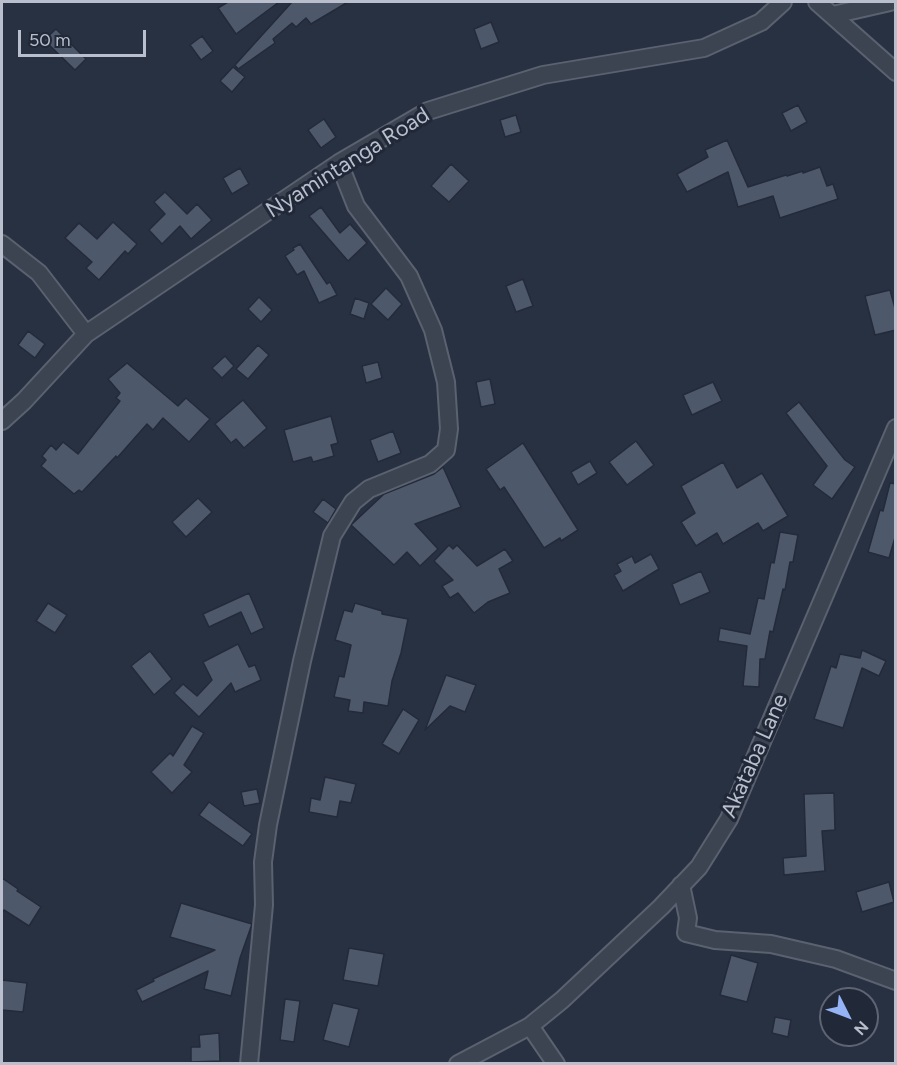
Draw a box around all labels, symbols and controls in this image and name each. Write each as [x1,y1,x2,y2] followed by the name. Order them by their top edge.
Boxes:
[21,18,148,56] scale bar
[29,29,71,51] text: 50 m
[261,102,435,224] street label: Nyamintanga Road
[716,690,794,822] street label: Akataba Lane
[819,987,879,1047] north arrow
[850,1017,872,1039] text: N

